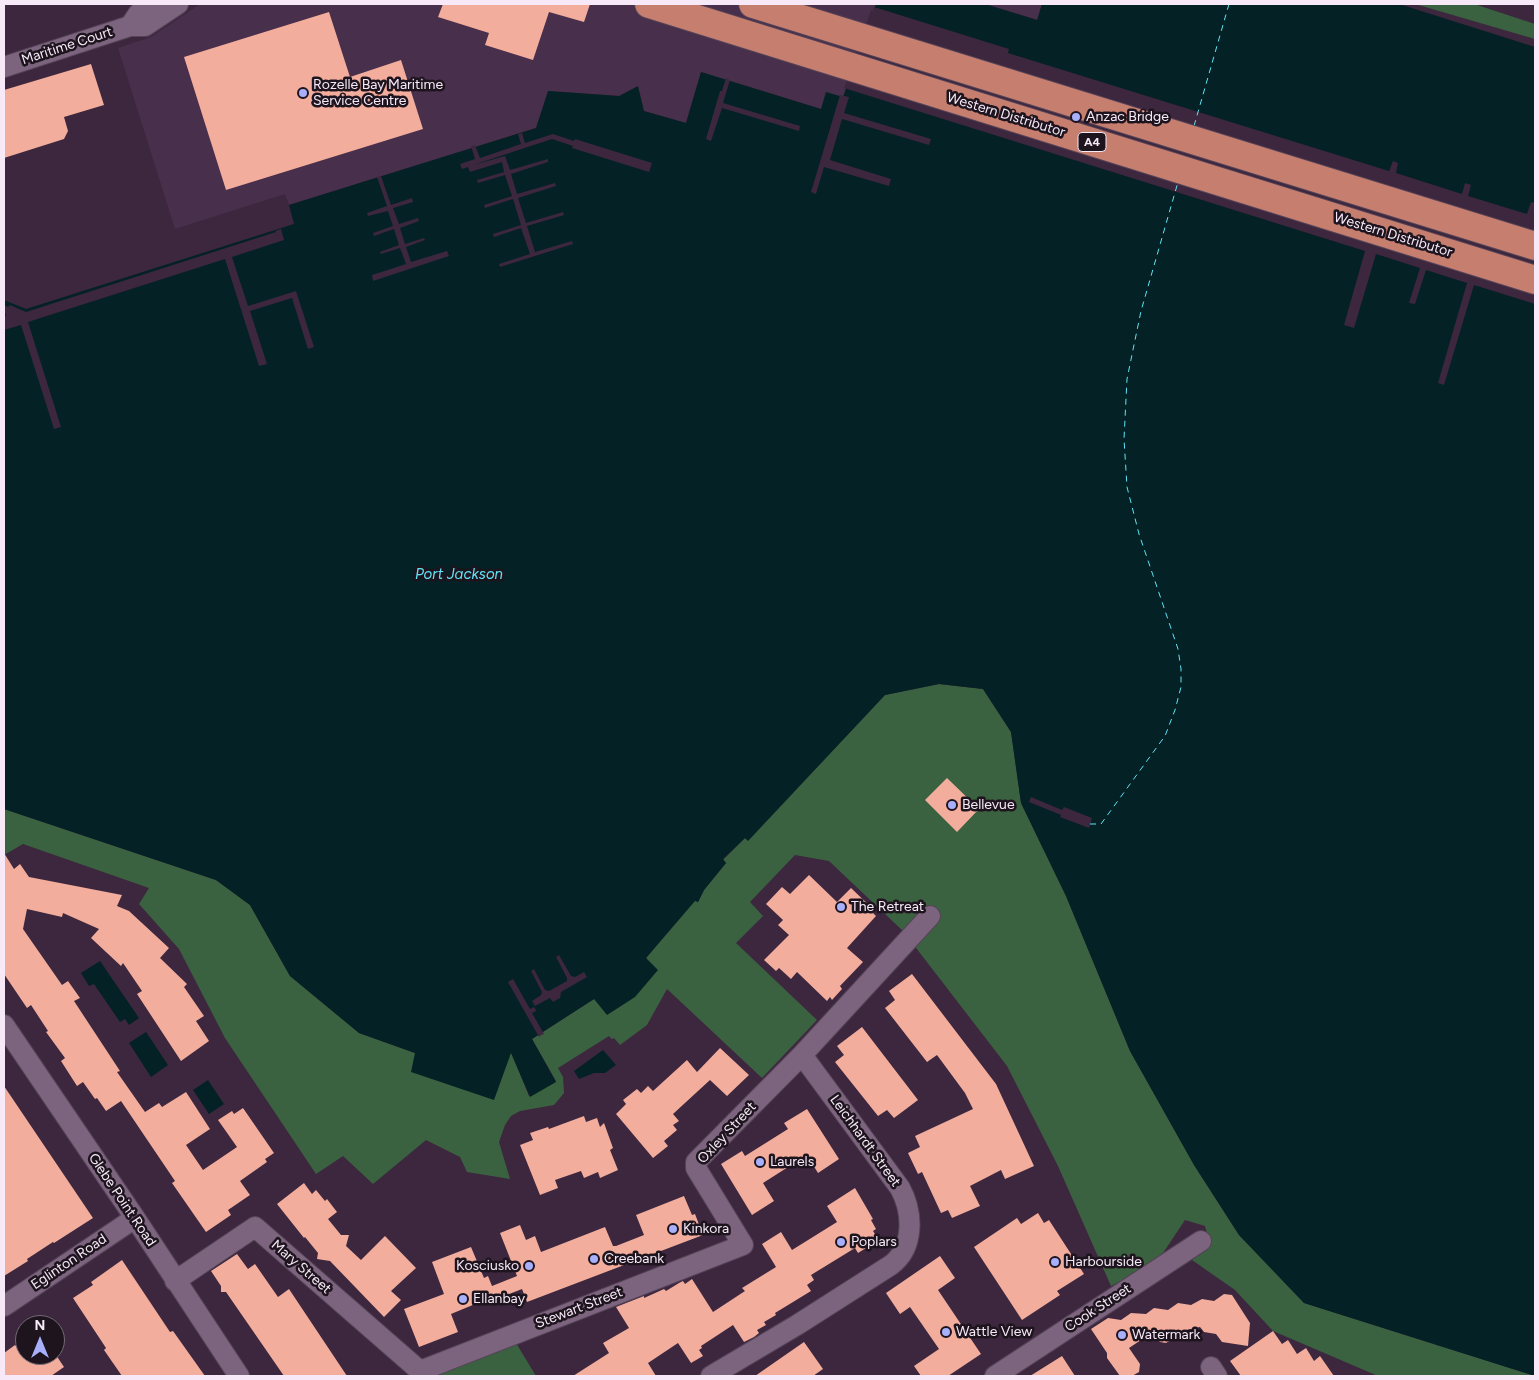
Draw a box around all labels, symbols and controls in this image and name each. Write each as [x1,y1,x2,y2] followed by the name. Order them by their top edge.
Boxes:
[19,23,115,69] street label: Maritime Court
[313,77,443,110] place label: Rozelle Bay Maritime Service Centre
[297,87,309,99] marker: Rozelle Bay Maritime Service Centre
[945,89,1067,141] street label: Western Distributor
[1086,109,1169,125] place label: Anzac Bridge
[1070,111,1082,123] marker: Anzac Bridge
[1078,132,1106,152] road number: A4
[1332,209,1454,261] street label: Western Distributor
[415,566,503,584] water label: Port Jackson
[962,797,1015,813] place label: Bellevue
[946,799,958,811] marker: Bellevue
[851,899,924,915] place label: The Retreat
[835,901,847,913] marker: The Retreat
[826,1092,904,1190] street label: Leichhardt Street
[694,1099,760,1167] street label: Oxley Street
[85,1150,159,1250] street label: Glebe Point Road
[770,1154,814,1170] place label: Laurels
[754,1156,766,1168] marker: Laurels
[683,1221,729,1237] place label: Kinkora
[667,1223,679,1235] marker: Kinkora
[28,1231,110,1293] street label: Eglinton Road
[851,1234,897,1250] place label: Poplars
[268,1236,334,1298] street label: Mary Street
[835,1236,847,1248] marker: Poplars
[604,1251,664,1267] place label: Creebank
[588,1253,600,1265] marker: Creebank
[1065,1254,1142,1270] place label: Harbourside
[1049,1256,1061,1268] marker: Harbourside
[456,1258,519,1274] place label: Kosciusko
[523,1260,535,1272] marker: Kosciusko
[1062,1280,1134,1336] street label: Cook Street
[533,1284,625,1332] street label: Stewart Street
[473,1291,525,1307] place label: Ellanbay
[457,1293,469,1305] marker: Ellanbay
[15,1315,65,1365] north arrow
[35,1317,45,1334] text: N
[956,1324,1032,1340] place label: Wattle View
[940,1326,952,1338] marker: Wattle View
[1132,1327,1200,1343] place label: Watermark
[1116,1329,1128,1341] marker: Watermark

